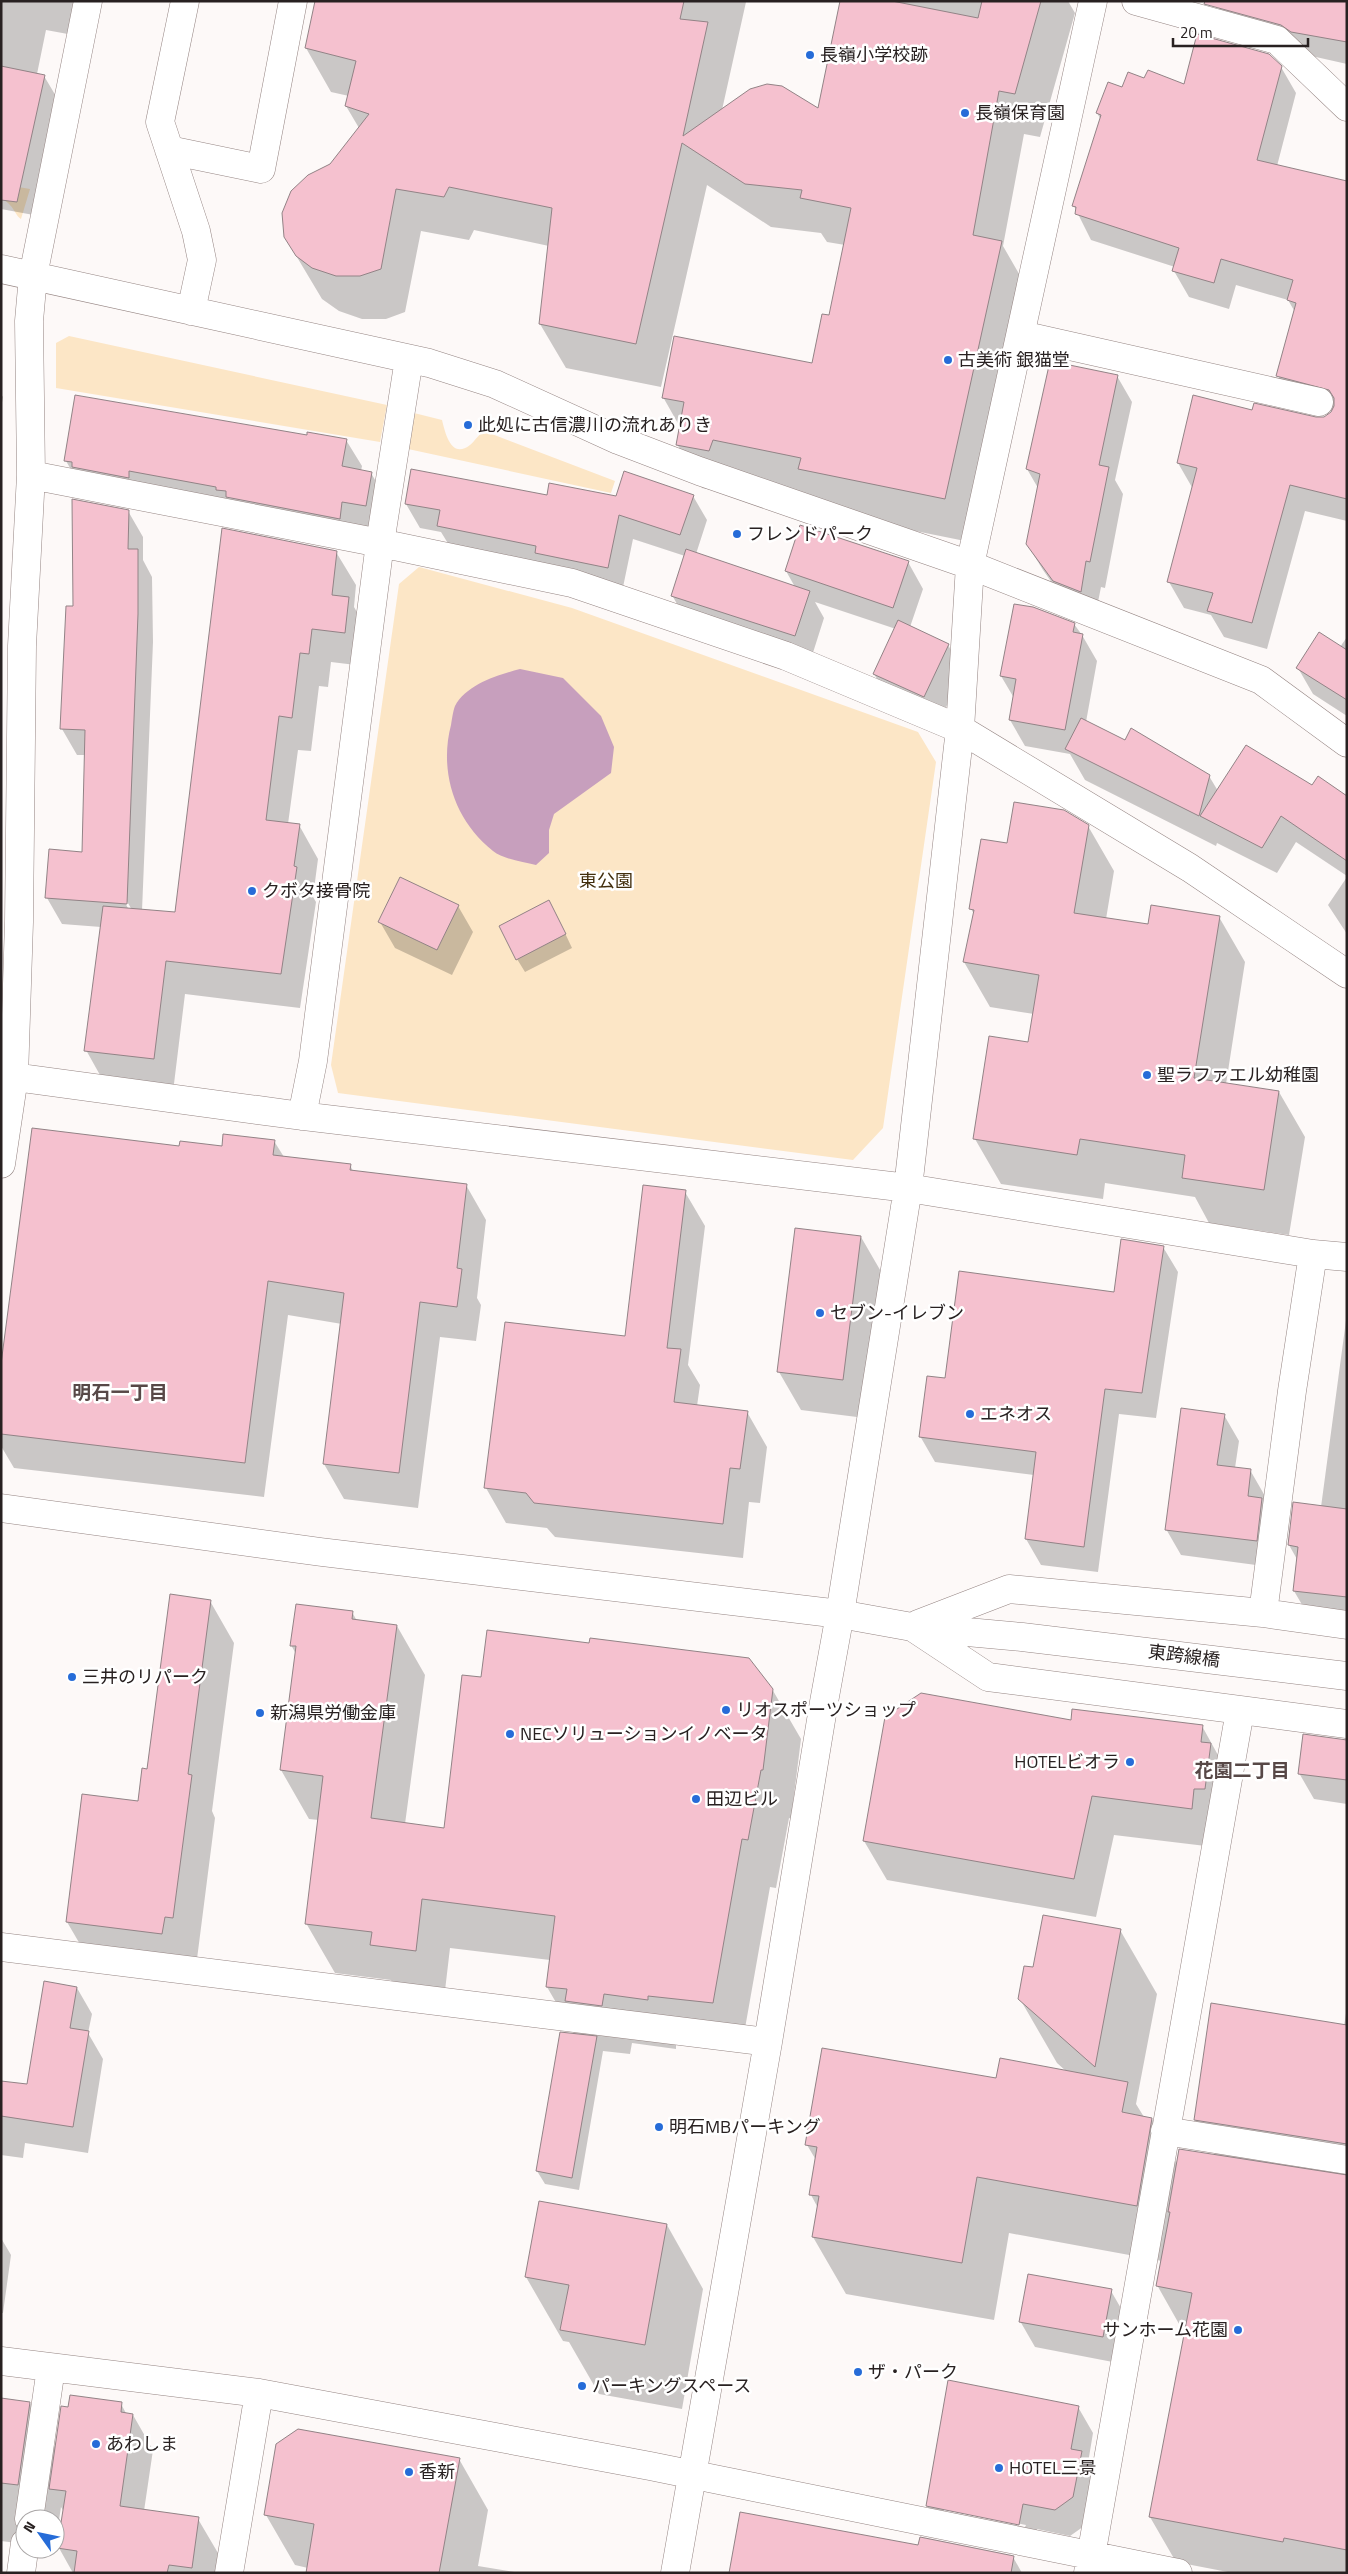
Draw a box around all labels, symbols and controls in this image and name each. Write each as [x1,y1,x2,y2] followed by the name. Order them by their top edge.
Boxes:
[1173,15,1308,47] scale bar
[1180,21,1213,44] text: 20 m
[820,41,928,68] place label: 長嶺小学校跡
[804,49,816,61] marker: 長嶺小学校跡
[975,99,1065,126] place label: 長嶺保育園
[959,107,971,119] marker: 長嶺保育園
[958,346,1070,373] place label: 古美術 銀猫堂
[942,354,954,366] marker: 古美術 銀猫堂
[478,411,712,438] place label: 此処に古信濃川の流れありき
[462,419,474,431] marker: 此処に古信濃川の流れありき
[747,520,873,547] place label: フレンドパーク
[731,528,743,540] marker: フレンドパーク
[579,867,633,894] park label: 東公園
[262,877,370,904] place label: クボタ接骨院
[246,885,258,897] marker: クボタ接骨院
[1157,1061,1319,1088] place label: 聖ラファエル幼稚園
[1141,1069,1153,1081] marker: 聖ラファエル幼稚園
[830,1299,964,1326] place label: セブン-イレブン
[814,1307,826,1319] marker: セブン-イレブン
[72,1377,168,1406] district label: 明石一丁目
[980,1400,1052,1427] place label: エネオス
[964,1408,976,1420] marker: エネオス
[1147,1638,1221,1673] street label: 東跨線橋
[82,1663,208,1690] place label: 三井のリパーク
[66,1671,78,1683] marker: 三井のリパーク
[736,1696,916,1723] place label: リオスポーツショップ
[270,1699,396,1726] place label: 新潟県労働金庫
[720,1704,732,1716] marker: リオスポーツショップ
[254,1707,266,1719] marker: 新潟県労働金庫
[520,1720,767,1747] place label: NECソリューションイノベータ
[504,1728,516,1740] marker: NECソリューションイノベータ
[1014,1748,1120,1775] place label: HOTELビオラ
[1194,1755,1290,1784] district label: 花園二丁目
[1124,1756,1136,1768] marker: HOTELビオラ
[706,1785,778,1812] place label: 田辺ビル
[690,1793,702,1805] marker: 田辺ビル
[669,2113,821,2140] place label: 明石MBパーキング
[653,2121,665,2133] marker: 明石MBパーキング
[1103,2316,1228,2343] place label: サンホーム花園
[1232,2324,1244,2336] marker: サンホーム花園
[868,2358,958,2385] place label: ザ・パーク
[852,2366,864,2378] marker: ザ・パーク
[592,2372,751,2399] place label: パーキングスペース
[576,2380,588,2392] marker: パーキングスペース
[106,2430,178,2457] place label: あわしま
[90,2438,102,2450] marker: あわしま
[1009,2454,1097,2481] place label: HOTEL三景
[419,2458,455,2485] place label: 香新
[993,2462,1005,2474] marker: HOTEL三景
[403,2466,415,2478] marker: 香新
[15,2509,65,2559] north arrow
[17,2517,40,2536] text: N

